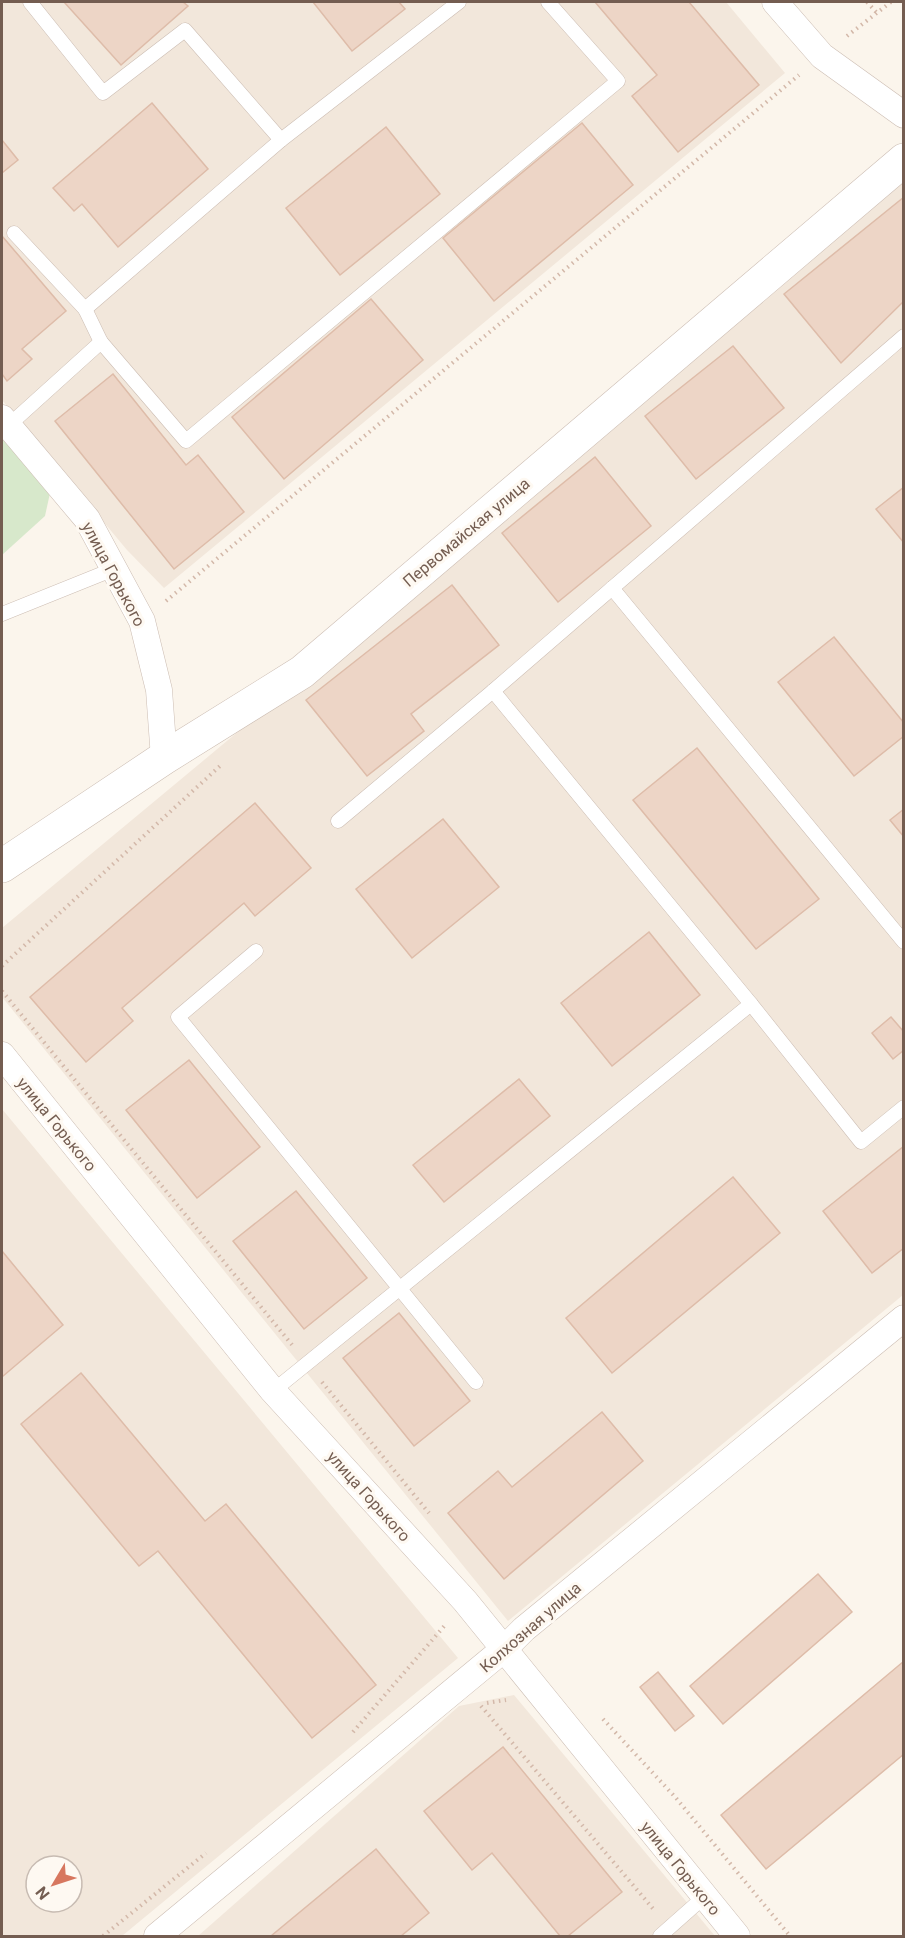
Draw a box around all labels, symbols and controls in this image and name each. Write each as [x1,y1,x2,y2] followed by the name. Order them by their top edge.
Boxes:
[399,474,533,591] street label: Первомайская улица
[78,519,149,630] street label: улица Горького
[13,1073,100,1175] street label: улица Горького
[323,1447,414,1546] street label: улица Горького
[476,1578,585,1677] street label: Колхозная улица
[637,1817,724,1919] street label: улица Горького
[24,1854,84,1914] north arrow
[32,1883,54,1903] text: N

